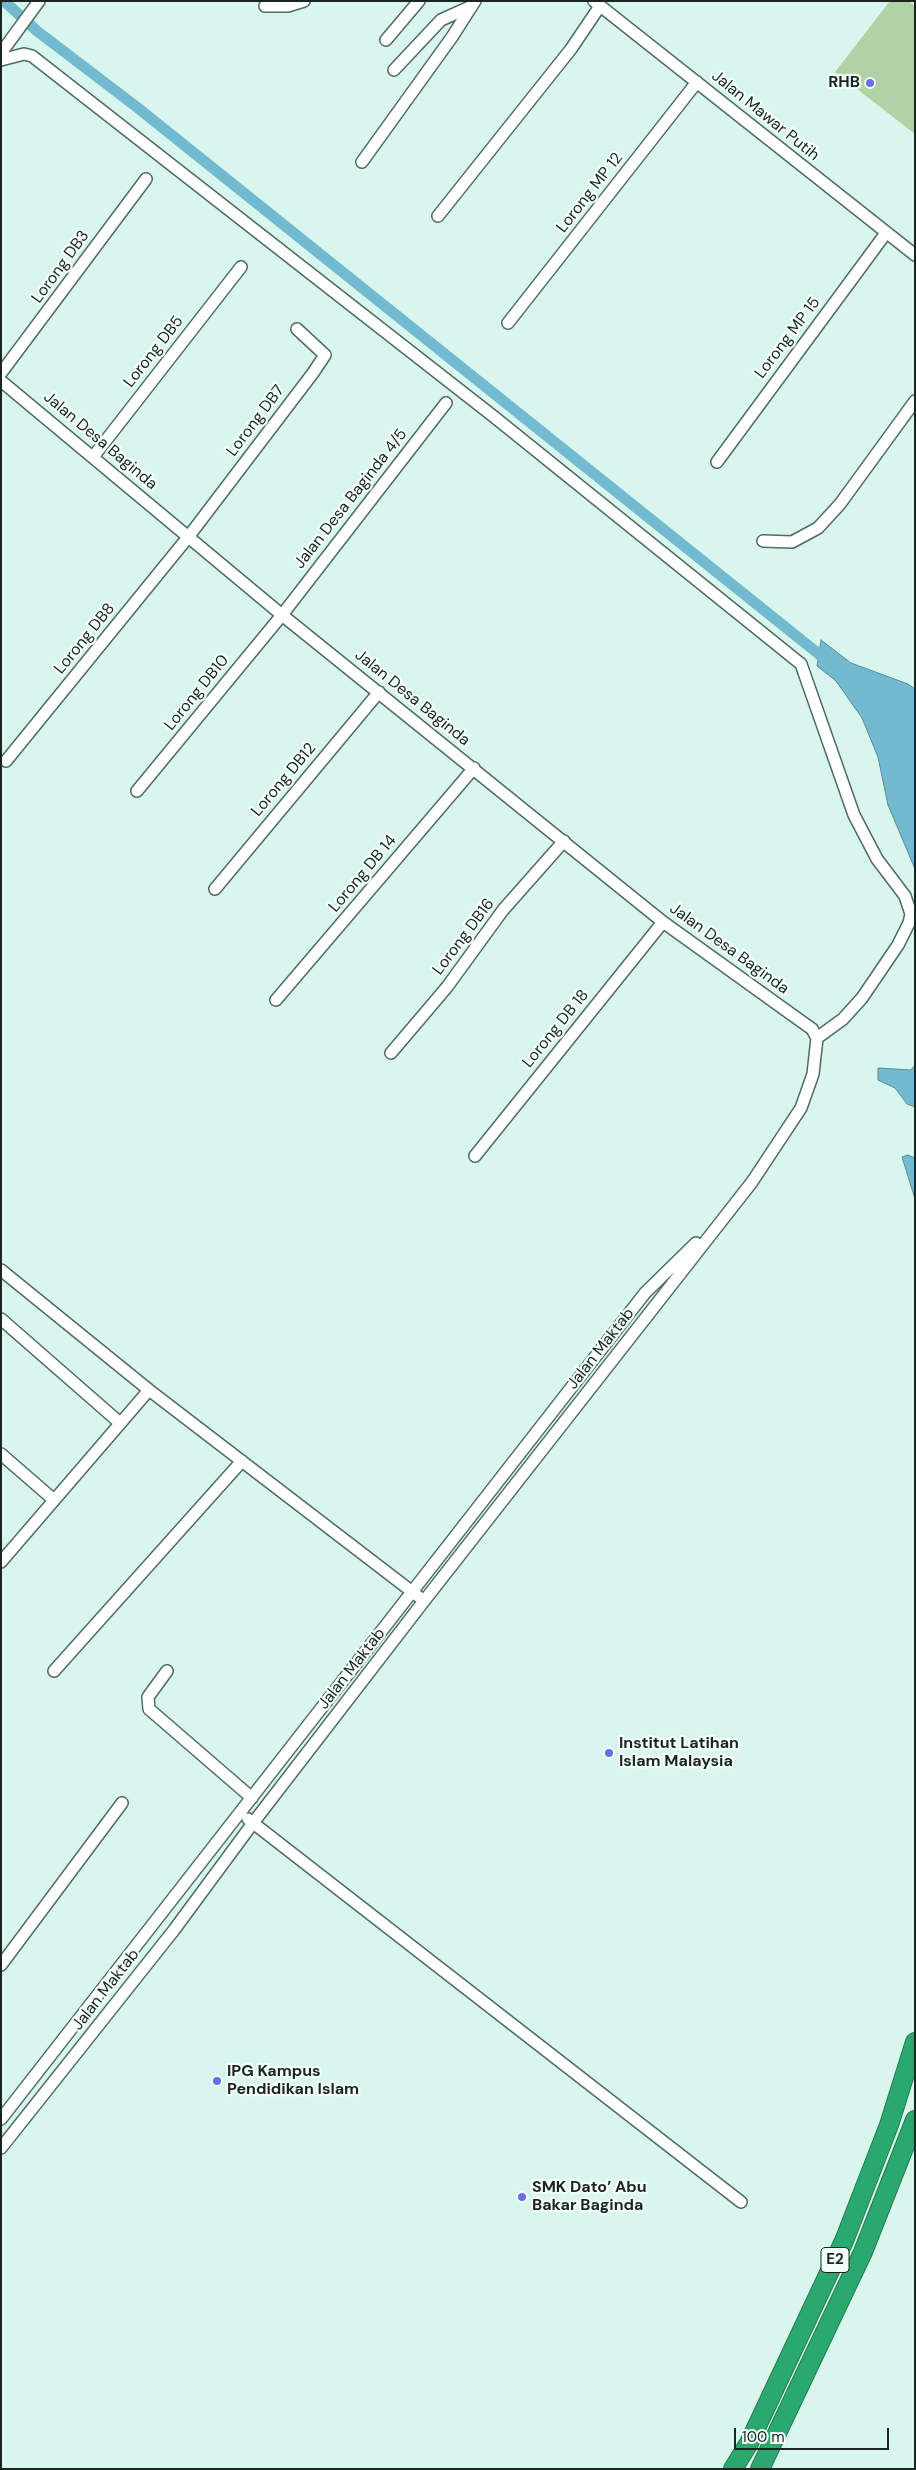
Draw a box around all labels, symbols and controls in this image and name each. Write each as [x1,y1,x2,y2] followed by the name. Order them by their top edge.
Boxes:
[707,67,823,165] street label: Jalan Mawar Putih
[828,73,860,93] place label: RHB
[864,77,876,89] marker: RHB
[553,149,627,237] street label: Lorong MP 12
[28,227,94,307] street label: Lorong DB3
[751,294,825,382] street label: Lorong MP 15
[120,312,188,392] street label: Lorong DB5
[223,382,289,460] street label: Lorong DB7
[39,388,161,494] street label: Jalan Desa Baginda
[290,425,412,573] street label: Jalan Desa Baginda 4/5
[51,600,119,678] street label: Lorong DB8
[351,646,473,750] street label: Jalan Desa Baginda
[161,651,233,735] street label: Lorong DB10
[248,739,320,821] street label: Lorong DB12
[325,832,401,916] street label: Lorong DB 14
[429,895,499,979] street label: Lorong DB16
[666,899,792,999] street label: Jalan Desa Baginda
[519,986,593,1072] street label: Lorong DB 18
[563,1305,639,1393] street label: Jalan Maktab
[314,1625,390,1713] street label: Jalan Maktab
[619,1734,739,1772] place label: Institut Latihan Islam Malaysia
[603,1747,615,1759] marker: Institut Latihan Islam Malaysia
[68,1946,144,2034] street label: Jalan Maktab
[227,2062,359,2100] place label: IPG Kampus Pendidikan Islam
[211,2075,223,2087] marker: IPG Kampus Pendidikan Islam
[532,2178,647,2216] place label: SMK Dato’ Abu Bakar Baginda
[516,2191,528,2203] marker: SMK Dato’ Abu Bakar Baginda
[821,2248,849,2272] road number: E2
[736,2418,891,2450] scale bar
[742,2427,785,2447] text: 100 m

